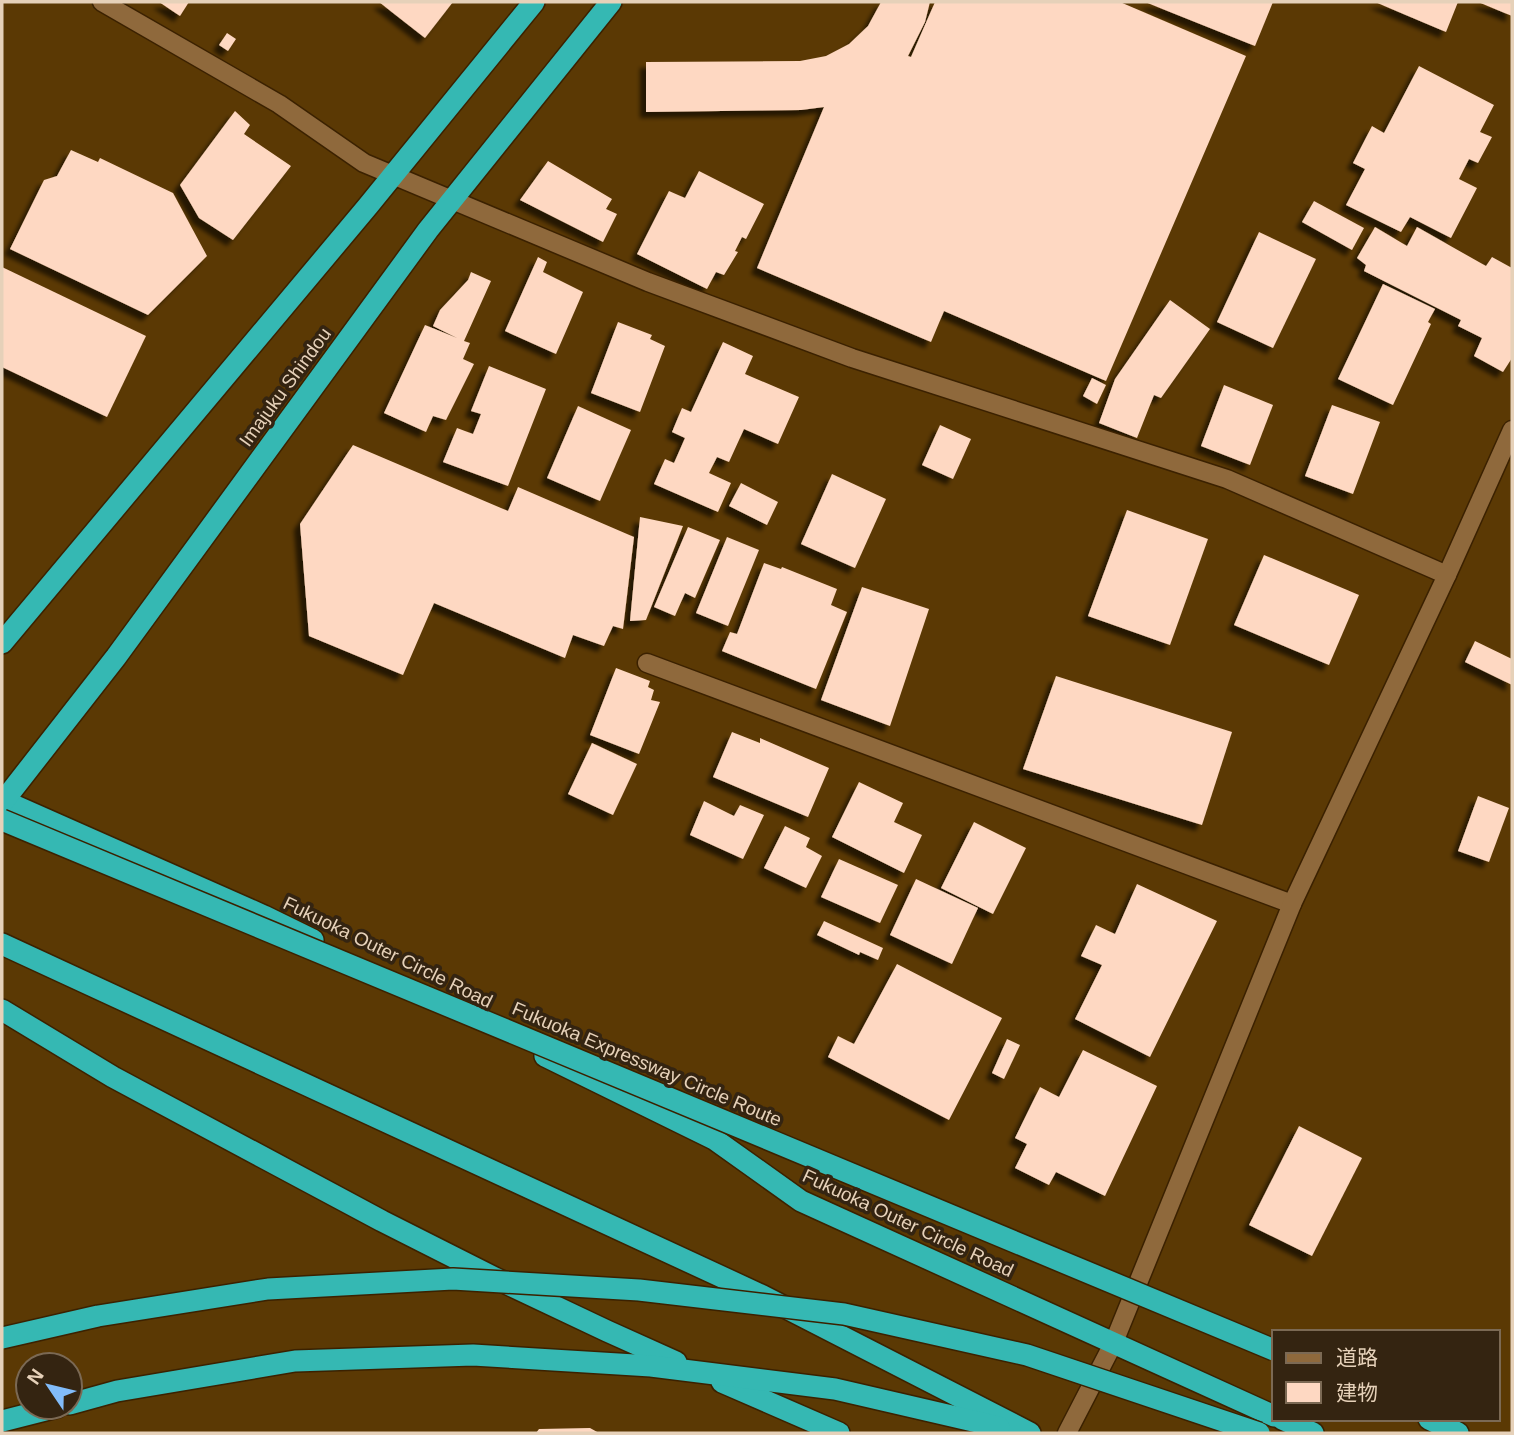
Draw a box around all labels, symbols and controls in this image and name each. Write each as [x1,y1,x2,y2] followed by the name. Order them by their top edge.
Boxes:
[235,324,335,450] street label: Imajuku Shindou
[280,892,496,1012] street label: Fukuoka Outer Circle Road
[509,998,785,1130] street label: Fukuoka Expressway Circle Route
[799,1165,1017,1281] street label: Fukuoka Outer Circle Road
[1272,1330,1500,1421] legend
[1336,1346,1378,1369] text: 道路
[14,1351,84,1421] north arrow
[23,1365,48,1388] text: N
[1336,1381,1378,1404] text: 建物

